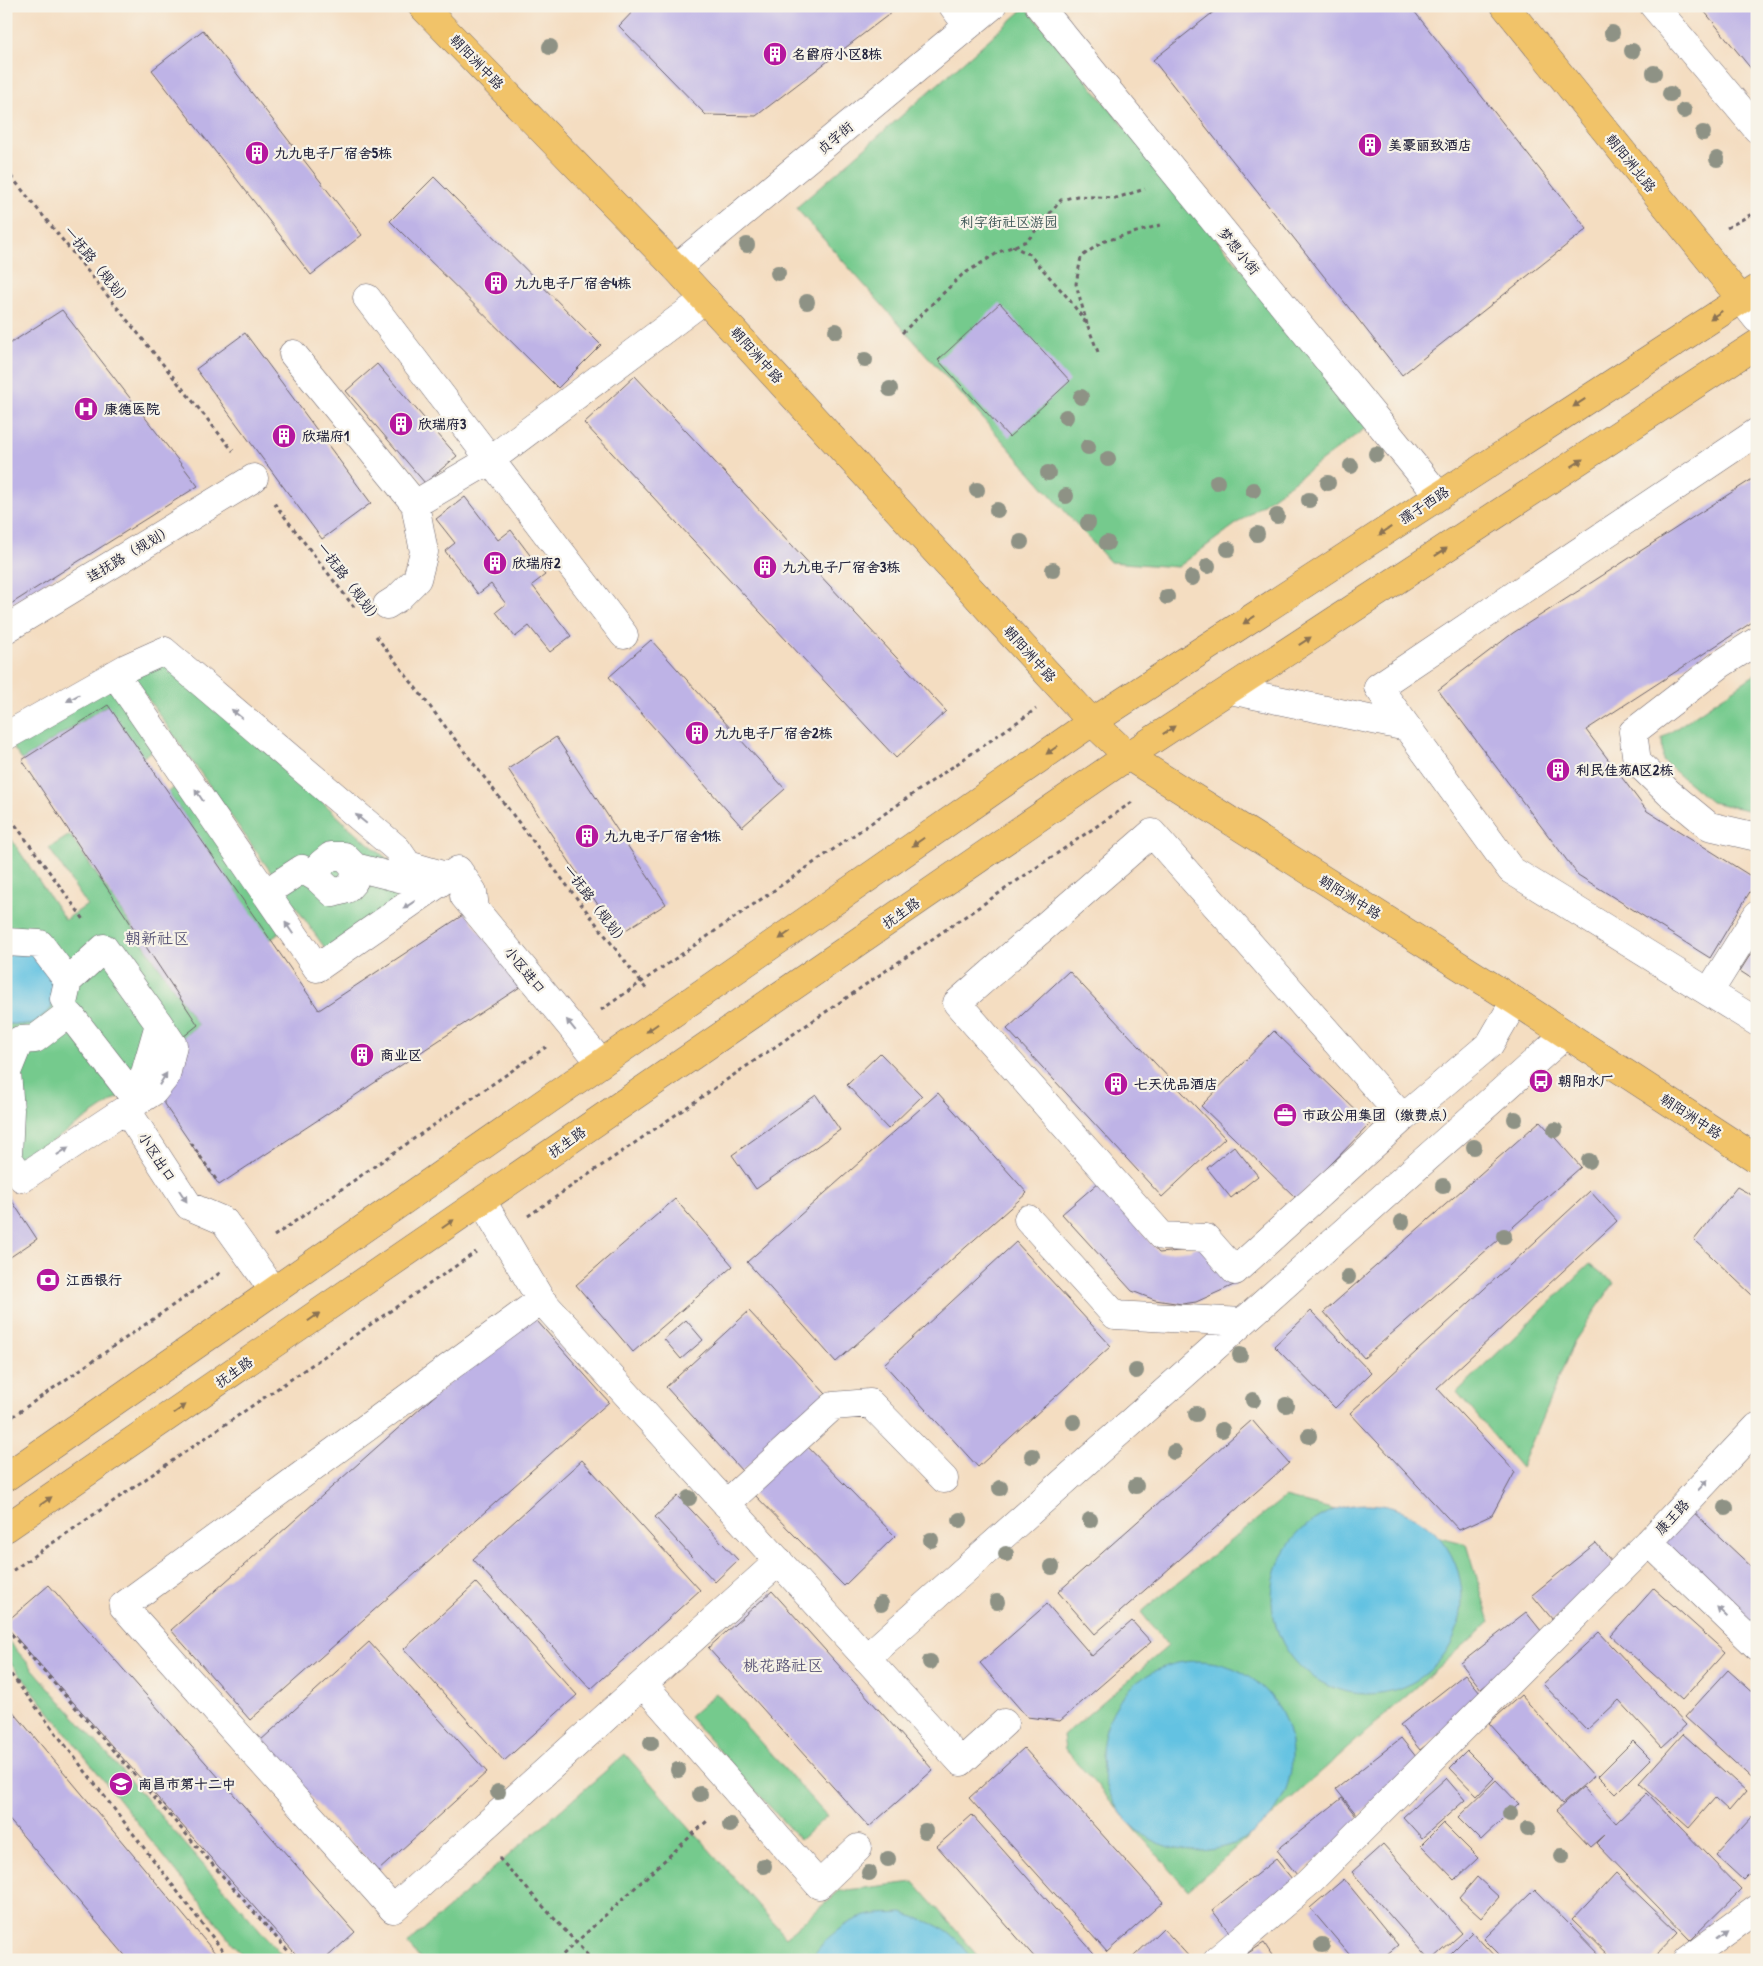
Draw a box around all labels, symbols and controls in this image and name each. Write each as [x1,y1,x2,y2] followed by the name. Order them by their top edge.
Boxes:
[446,30,509,93] street label: 朝阳洲中路
[762,41,788,67] building icon: 名爵府小区8栋
[792,44,882,63] place label: 名爵府小区8栋
[812,117,857,158] street label: 贞字街
[1602,130,1661,196] street label: 朝阳洲北路
[1357,132,1383,158] building icon: 美豪丽致酒店
[1388,135,1472,154] place label: 美豪丽致酒店
[244,140,270,166] building icon: 九九电子厂宿舍5栋
[274,143,392,162] place label: 九九电子厂宿舍5栋
[960,212,1058,231] park label: 利字街社区游园
[60,222,137,310] street label: 一抚路（规划）
[1214,223,1264,278] street label: 梦想小街
[483,270,509,296] building icon: 九九电子厂宿舍4栋
[514,273,631,292] place label: 九九电子厂宿舍4栋
[1709,311,1722,320] one-way arrow
[727,322,788,387] street label: 朝阳洲中路
[73,396,99,422] hospital icon: 康德医院
[104,399,160,418] place label: 康德医院
[1573,399,1586,408] one-way arrow
[388,411,414,437] building icon: 欣瑞府3
[418,414,467,433] place label: 欣瑞府3
[271,423,297,449] building icon: 欣瑞府1
[302,426,349,445] place label: 欣瑞府1
[1570,458,1584,467] one-way arrow
[1395,481,1452,528] street label: 孺子西路
[83,519,177,586] street label: 连抚路（规划）
[1378,526,1391,535] one-way arrow
[313,538,387,628] street label: 一抚路（规划）
[1434,547,1448,556] one-way arrow
[482,550,508,576] building icon: 欣瑞府2
[512,553,561,572] place label: 欣瑞府2
[752,554,778,580] building icon: 九九电子厂宿舍3栋
[782,557,900,576] place label: 九九电子厂宿舍3栋
[1242,615,1255,624] one-way arrow
[1000,621,1061,686] street label: 朝阳洲中路
[1298,636,1312,646] one-way arrow
[66,694,80,703] one-way arrow
[231,708,244,719] one-way arrow
[684,720,710,746] building icon: 九九电子厂宿舍2栋
[714,723,833,742] place label: 九九电子厂宿舍2栋
[1162,725,1176,734] one-way arrow
[1045,745,1059,755] one-way arrow
[1545,757,1571,783] building icon: 利民佳苑A区2栋
[1576,760,1673,779] place label: 利民佳苑A区2栋
[194,789,204,802] one-way arrow
[355,813,367,825] one-way arrow
[574,823,600,849] building icon: 九九电子厂宿舍1栋
[604,826,721,845] place label: 九九电子厂宿舍1栋
[912,837,925,847] one-way arrow
[559,860,633,950] street label: 一抚路（规划）
[1316,870,1385,923] street label: 朝阳洲中路
[878,893,923,932] street label: 抚生路
[402,900,416,910] one-way arrow
[284,921,294,935] one-way arrow
[125,927,189,949] district label: 朝新社区
[778,930,792,940] one-way arrow
[500,942,550,997] street label: 小区进口
[565,1019,576,1032] one-way arrow
[645,1023,658,1033] one-way arrow
[349,1042,375,1068] building icon: 商业区
[380,1045,422,1064] place label: 商业区
[1528,1068,1554,1094] bus stop icon: 朝阳水厂
[1103,1071,1129,1097] building icon: 七天优品酒店
[1558,1071,1614,1090] place label: 朝阳水厂
[158,1072,167,1085] one-way arrow
[1134,1074,1218,1093] place label: 七天优品酒店
[1657,1089,1726,1143] street label: 朝阳洲中路
[1272,1102,1298,1128] office icon: 市政公用集团（缴费点）
[1302,1105,1456,1124] place label: 市政公用集团（缴费点）
[544,1122,589,1161] street label: 抚生路
[134,1128,181,1185] street label: 小区出口
[56,1146,69,1156] one-way arrow
[178,1190,188,1203] one-way arrow
[441,1219,455,1229] one-way arrow
[35,1267,61,1293] bank icon: 江西银行
[66,1270,122,1289] place label: 江西银行
[307,1312,321,1321] one-way arrow
[211,1352,256,1391] street label: 抚生路
[174,1404,187,1414] one-way arrow
[1697,1479,1709,1491] one-way arrow
[1650,1495,1693,1538] street label: 康王路
[40,1496,53,1506] one-way arrow
[1716,1607,1728,1619] one-way arrow
[743,1654,823,1676] district label: 桃花路社区
[108,1771,134,1797] school or university icon: 南昌市第十二中
[138,1774,236,1793] place label: 南昌市第十二中
[1715,1929,1729,1939] one-way arrow

